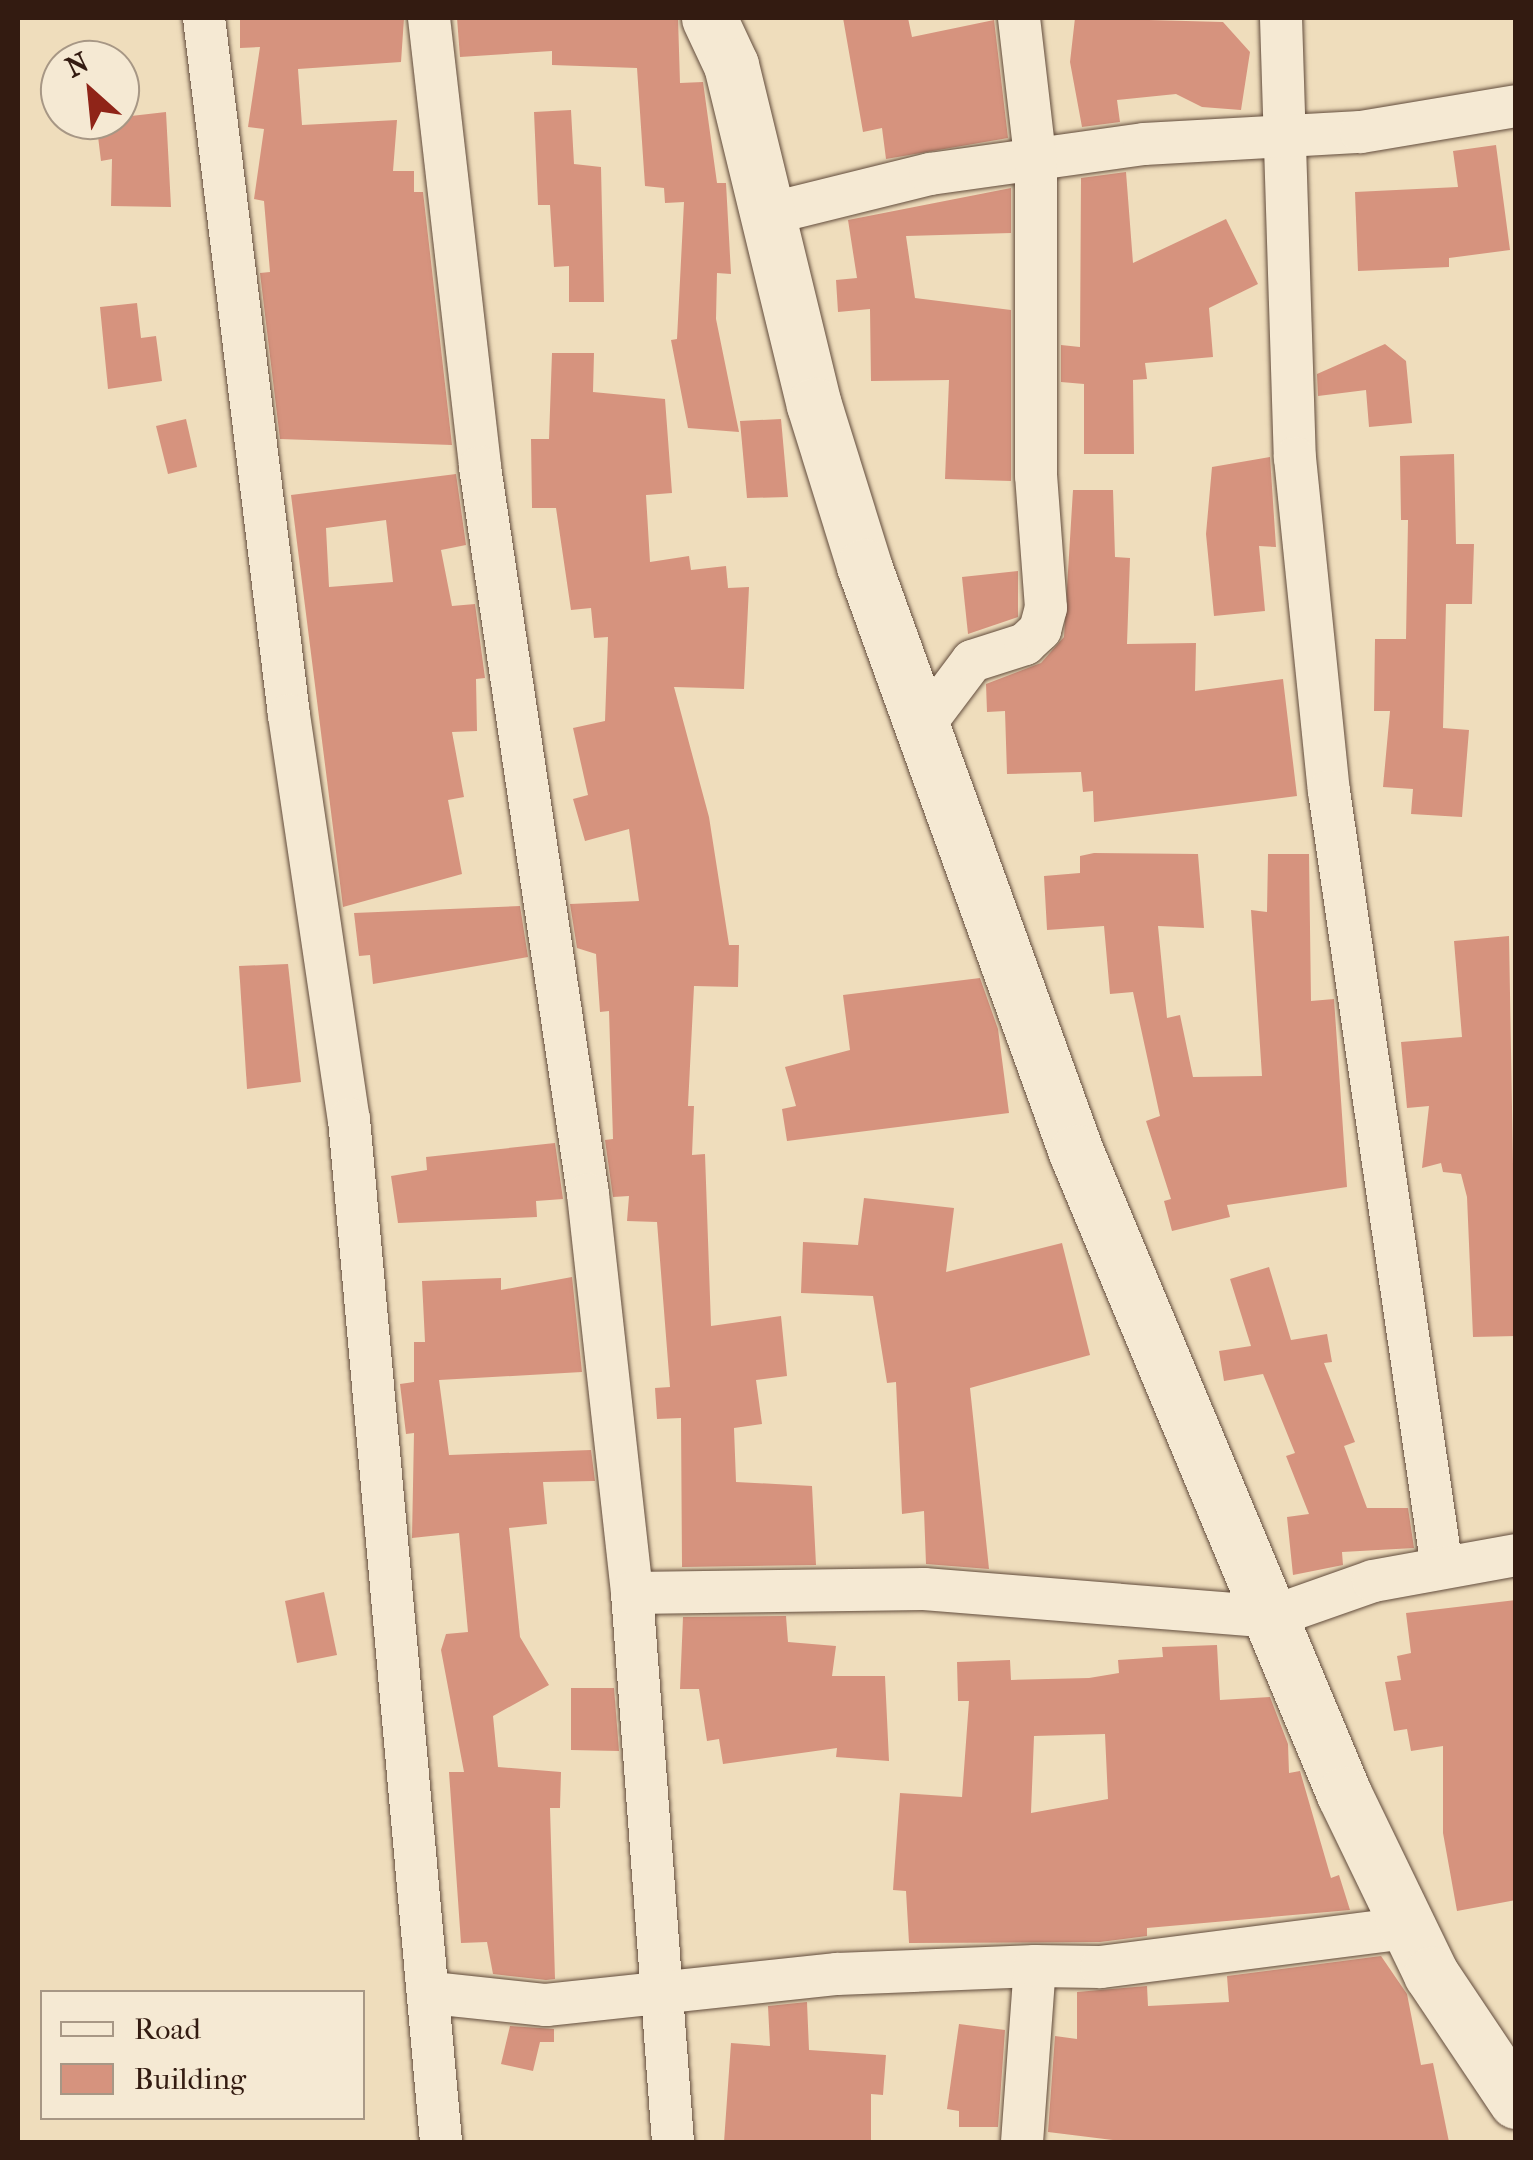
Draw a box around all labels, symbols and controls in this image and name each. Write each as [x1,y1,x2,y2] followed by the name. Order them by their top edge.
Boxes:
[40,40,140,140] north arrow
[60,45,94,84] text: N
[40,1990,365,2120] legend
[134,2012,201,2047] text: Road
[134,2062,246,2097] text: Building

